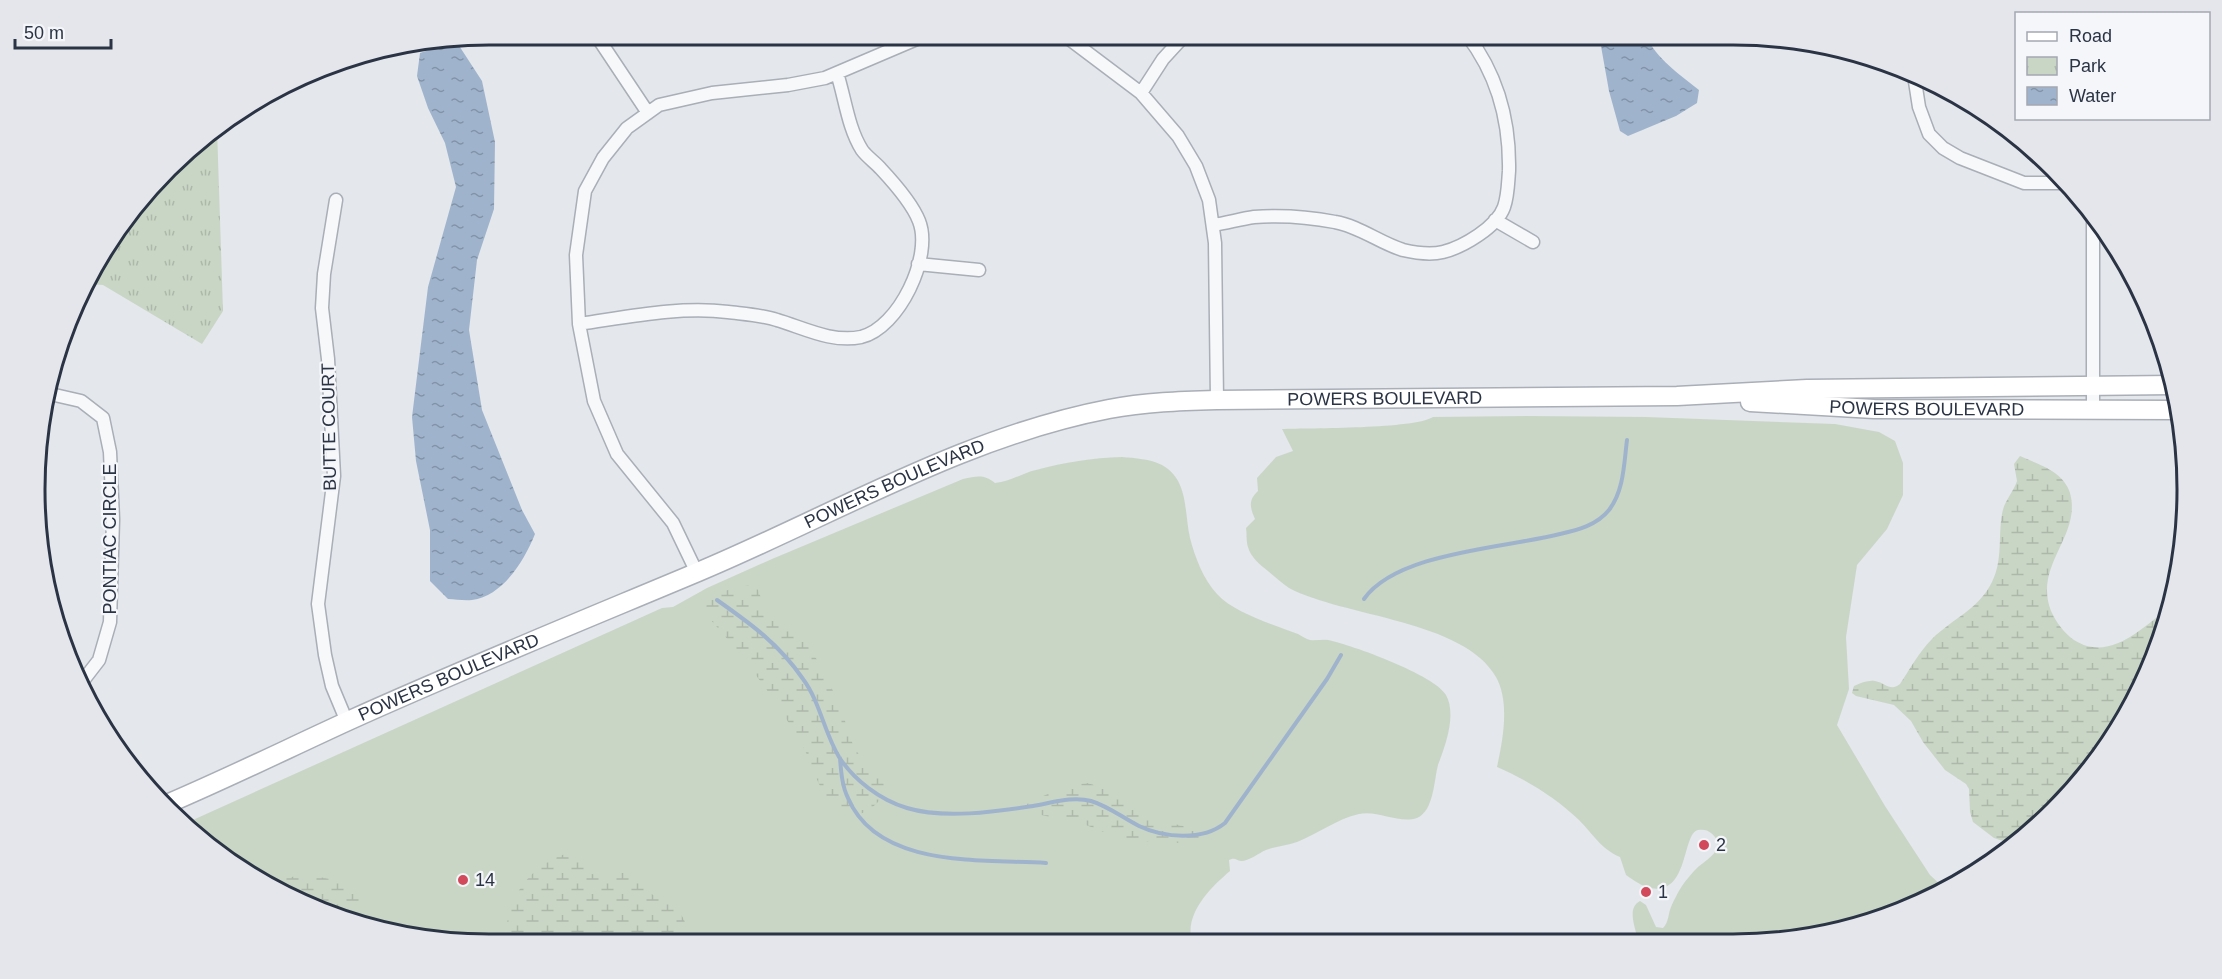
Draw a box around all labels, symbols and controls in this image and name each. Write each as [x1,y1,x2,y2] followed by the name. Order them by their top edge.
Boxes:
[15,12,111,50] scale bar
[2015,12,2210,120] legend
[24,23,64,43] text: 50 m
[2069,26,2112,46] text: Road
[2069,56,2107,76] text: Park
[2069,86,2116,106] text: Water
[318,363,340,491] street label: BUTTE COURT
[1287,388,1482,409] street label: POWERS BOULEVARD
[1829,397,2024,419] street label: POWERS BOULEVARD
[801,436,987,532] street label: POWERS BOULEVARD
[100,463,120,615] street label: PONTIAC CIRCLE
[355,629,542,725] street label: POWERS BOULEVARD
[1716,835,1726,855] place label: 2
[1697,838,1711,852] marker: 2
[475,870,495,890] place label: 14
[456,873,470,887] marker: 14
[1658,882,1668,902] place label: 1
[1639,885,1653,899] marker: 1

